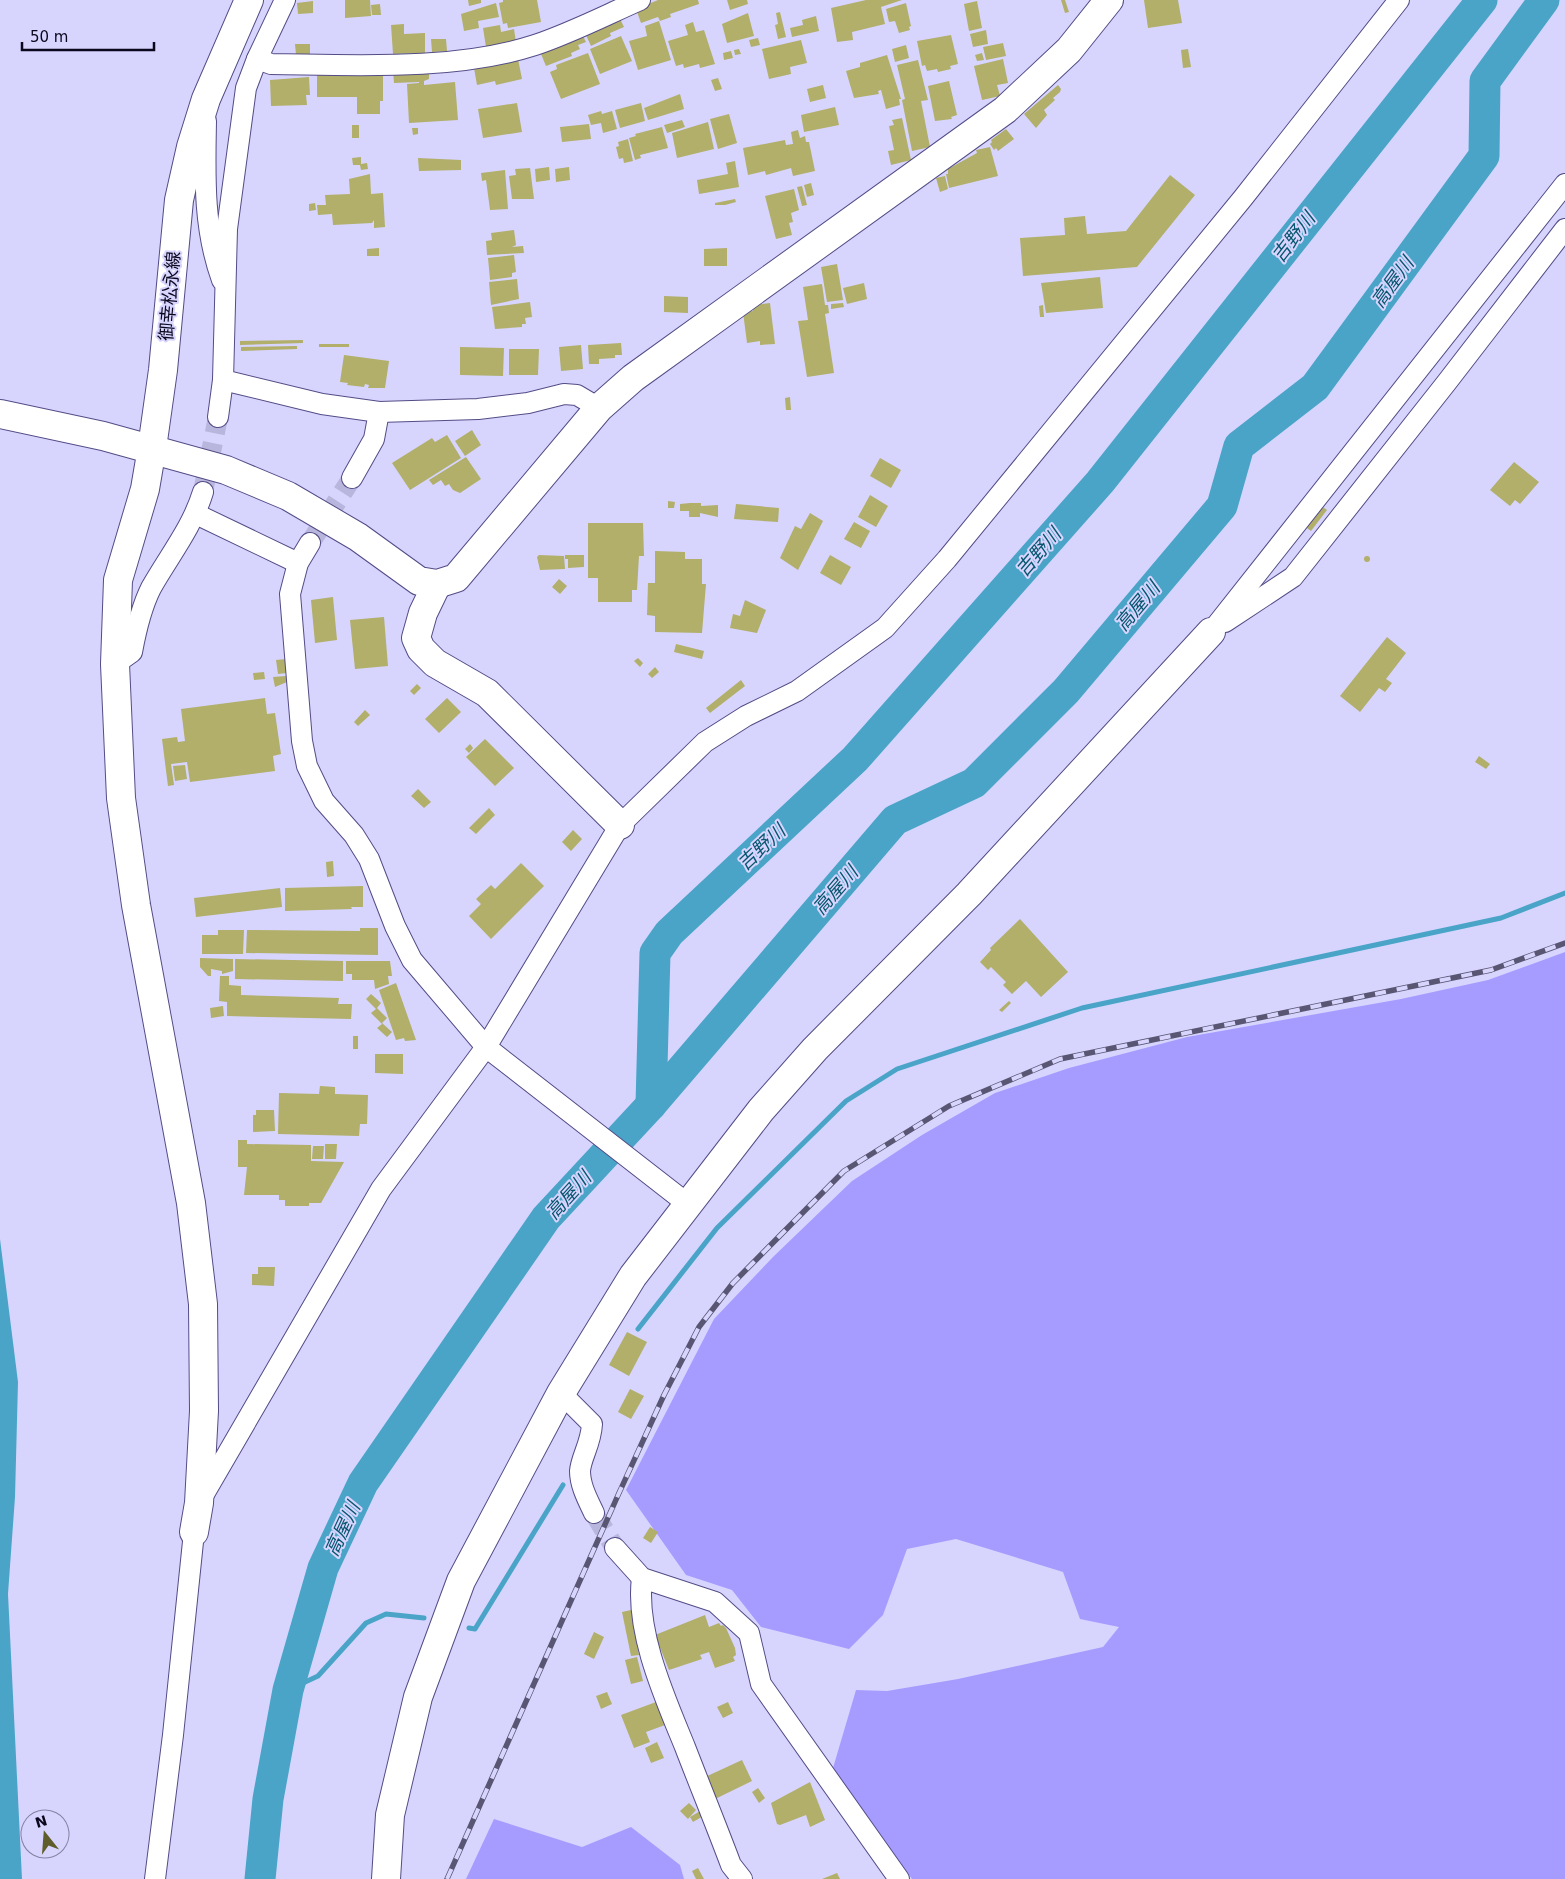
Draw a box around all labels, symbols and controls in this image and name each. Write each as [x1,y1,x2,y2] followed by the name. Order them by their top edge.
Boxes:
[22,20,155,52] scale bar
[30,28,68,46] text: 50 m
[1267,206,1320,266] water label: 吉野川
[155,250,184,342] street label: 御幸松永線
[1366,251,1419,312] water label: 高屋川
[1011,522,1066,581] water label: 吉野川
[1110,576,1165,635] water label: 高屋川
[733,818,791,874] water label: 吉野川
[808,860,863,919] water label: 高屋川
[541,1165,597,1224] water label: 高屋川
[320,1497,365,1559] water label: 高屋川
[20,1809,70,1859] north arrow
[33,1812,49,1831] text: N

